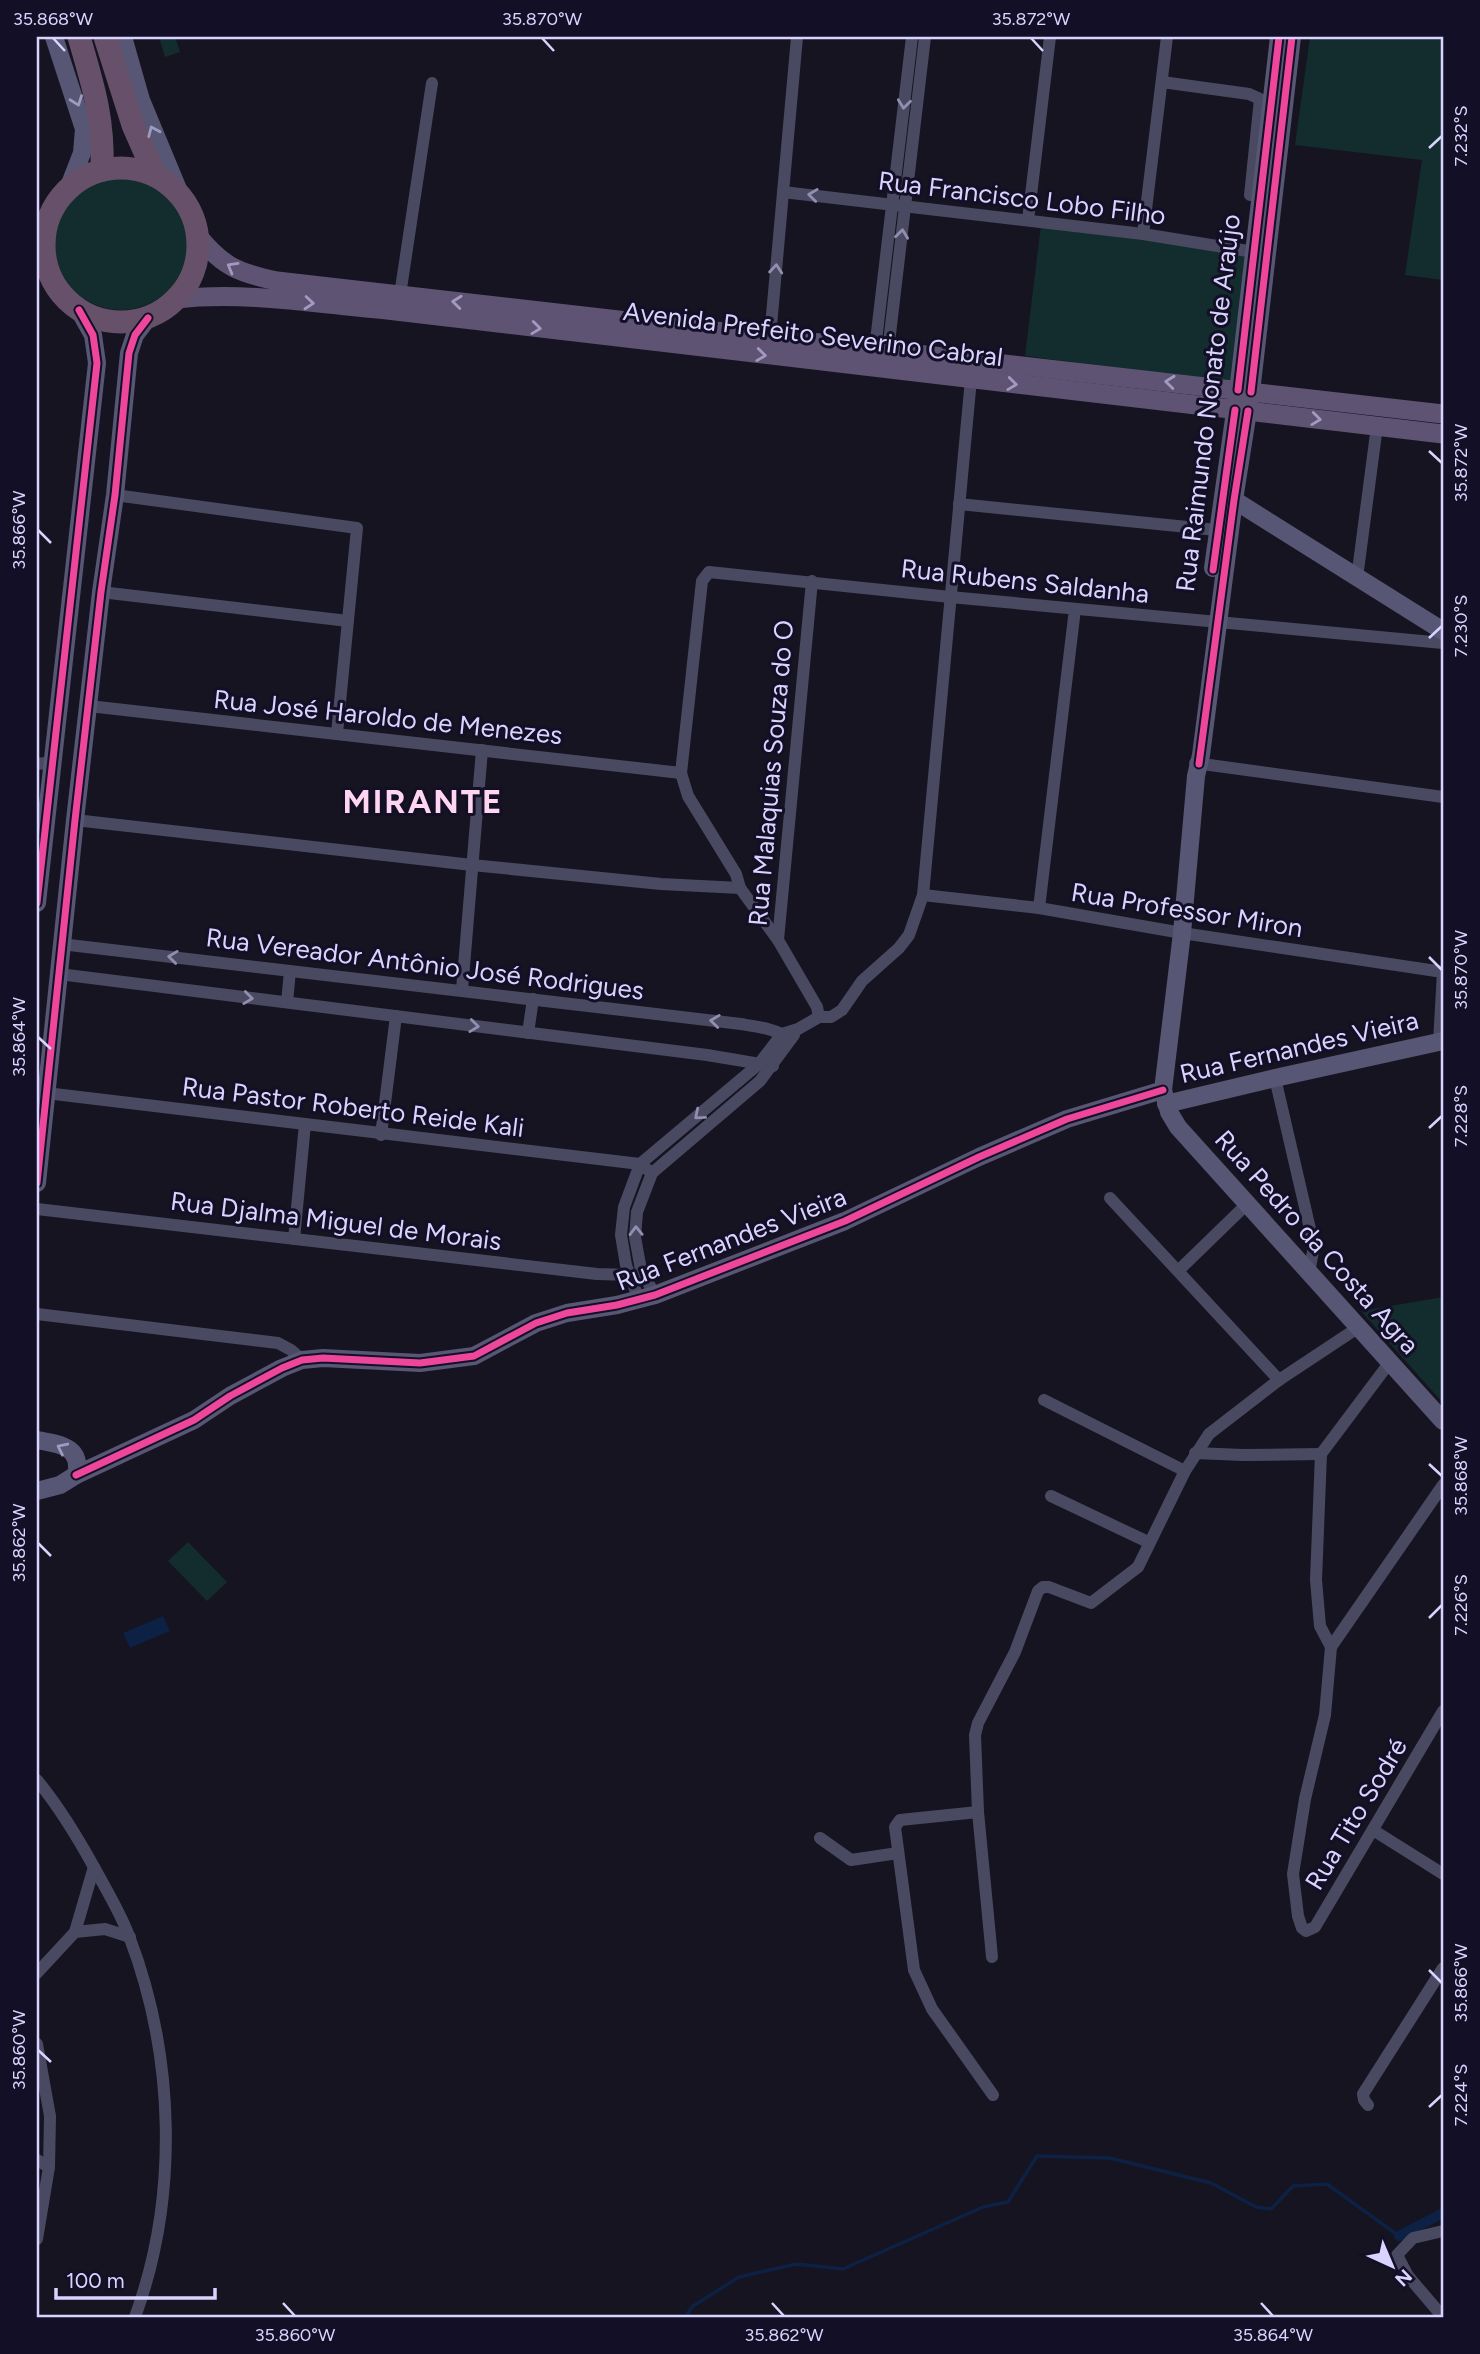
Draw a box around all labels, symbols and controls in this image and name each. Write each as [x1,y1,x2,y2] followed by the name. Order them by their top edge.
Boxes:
[13,8,94,30] text: 35.868°W
[502,8,583,30] text: 35.870°W
[992,8,1071,30] text: 35.872°W
[69,94,83,107] one-way arrow
[896,99,911,110] one-way arrow
[1450,105,1472,167] text: 7.232°S
[147,126,161,139] one-way arrow
[876,164,1168,232] street label: Rua Francisco Lobo Filho
[807,188,819,203] one-way arrow
[1169,212,1247,594] street label: Rua Raimundo Nonato de Araújo
[895,228,910,240] one-way arrow
[227,262,240,275] one-way arrow
[768,263,783,274] one-way arrow
[452,294,463,309] one-way arrow
[304,295,315,310] one-way arrow
[621,295,1005,373] street label: Avenida Prefeito Severino Cabral
[530,320,541,335] one-way arrow
[756,348,767,363] one-way arrow
[1165,375,1176,390] one-way arrow
[1007,376,1018,391] one-way arrow
[1310,411,1322,426] one-way arrow
[1450,423,1472,502] text: 35.872°W
[8,490,30,570] text: 35.866°W
[899,552,1151,610] street label: Rua Rubens Saldanha
[1450,595,1472,657] text: 7.230°S
[742,619,800,927] street label: Rua Malaquias Souza do O
[212,683,564,751] street label: Rua José Haroldo de Menezes
[342,782,504,821] district label: MIRANTE
[1069,876,1305,944] street label: Rua Professor Miron
[204,921,646,1007] street label: Rua Vereador Antônio José Rodrigues
[1450,929,1472,1010] text: 35.870°W
[167,950,178,965] one-way arrow
[242,990,254,1005] one-way arrow
[8,996,30,1077] text: 35.864°W
[1177,1004,1421,1090] street label: Rua Fernandes Vieira
[710,1013,721,1028] one-way arrow
[468,1019,480,1034] one-way arrow
[180,1070,526,1144] street label: Rua Pastor Roberto Reide Kali
[1450,1085,1472,1147] text: 7.228°S
[694,1107,707,1119] one-way arrow
[1208,1124,1426,1360] street label: Rua Pedro da Costa Agra
[611,1180,851,1298] street label: Rua Fernandes Vieira
[169,1185,503,1257] street label: Rua Djalma Miguel de Morais
[628,1225,643,1236] one-way arrow
[1450,1435,1472,1516] text: 35.868°W
[57,1442,70,1456] one-way arrow
[8,1503,30,1583] text: 35.862°W
[1450,1574,1472,1636] text: 7.226°S
[1298,1732,1414,1896] street label: Rua Tito Sodré
[1450,1943,1472,2023] text: 35.866°W
[8,2009,30,2090] text: 35.860°W
[1450,2064,1472,2126] text: 7.224°S
[1358,2232,1428,2302] north arrow
[56,2256,215,2300] scale bar
[1390,2264,1417,2291] text: N
[66,2268,125,2293] text: 100 m
[255,2324,336,2346] text: 35.860°W
[744,2324,824,2346] text: 35.862°W
[1233,2324,1314,2346] text: 35.864°W

